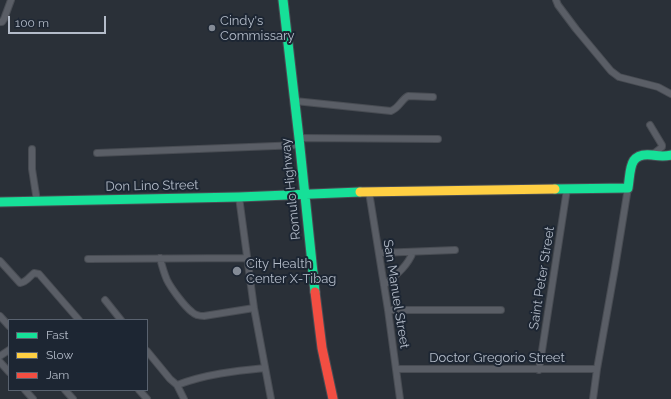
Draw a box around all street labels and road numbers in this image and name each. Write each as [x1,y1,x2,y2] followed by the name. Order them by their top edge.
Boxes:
[278,137,304,241] street label: Romulo Highway
[105,177,199,195] street label: Don Lino Street
[526,225,558,331] street label: Saint Peter Street
[380,238,412,350] street label: San Manuel Street
[429,350,565,366] street label: Doctor Gregorio Street

